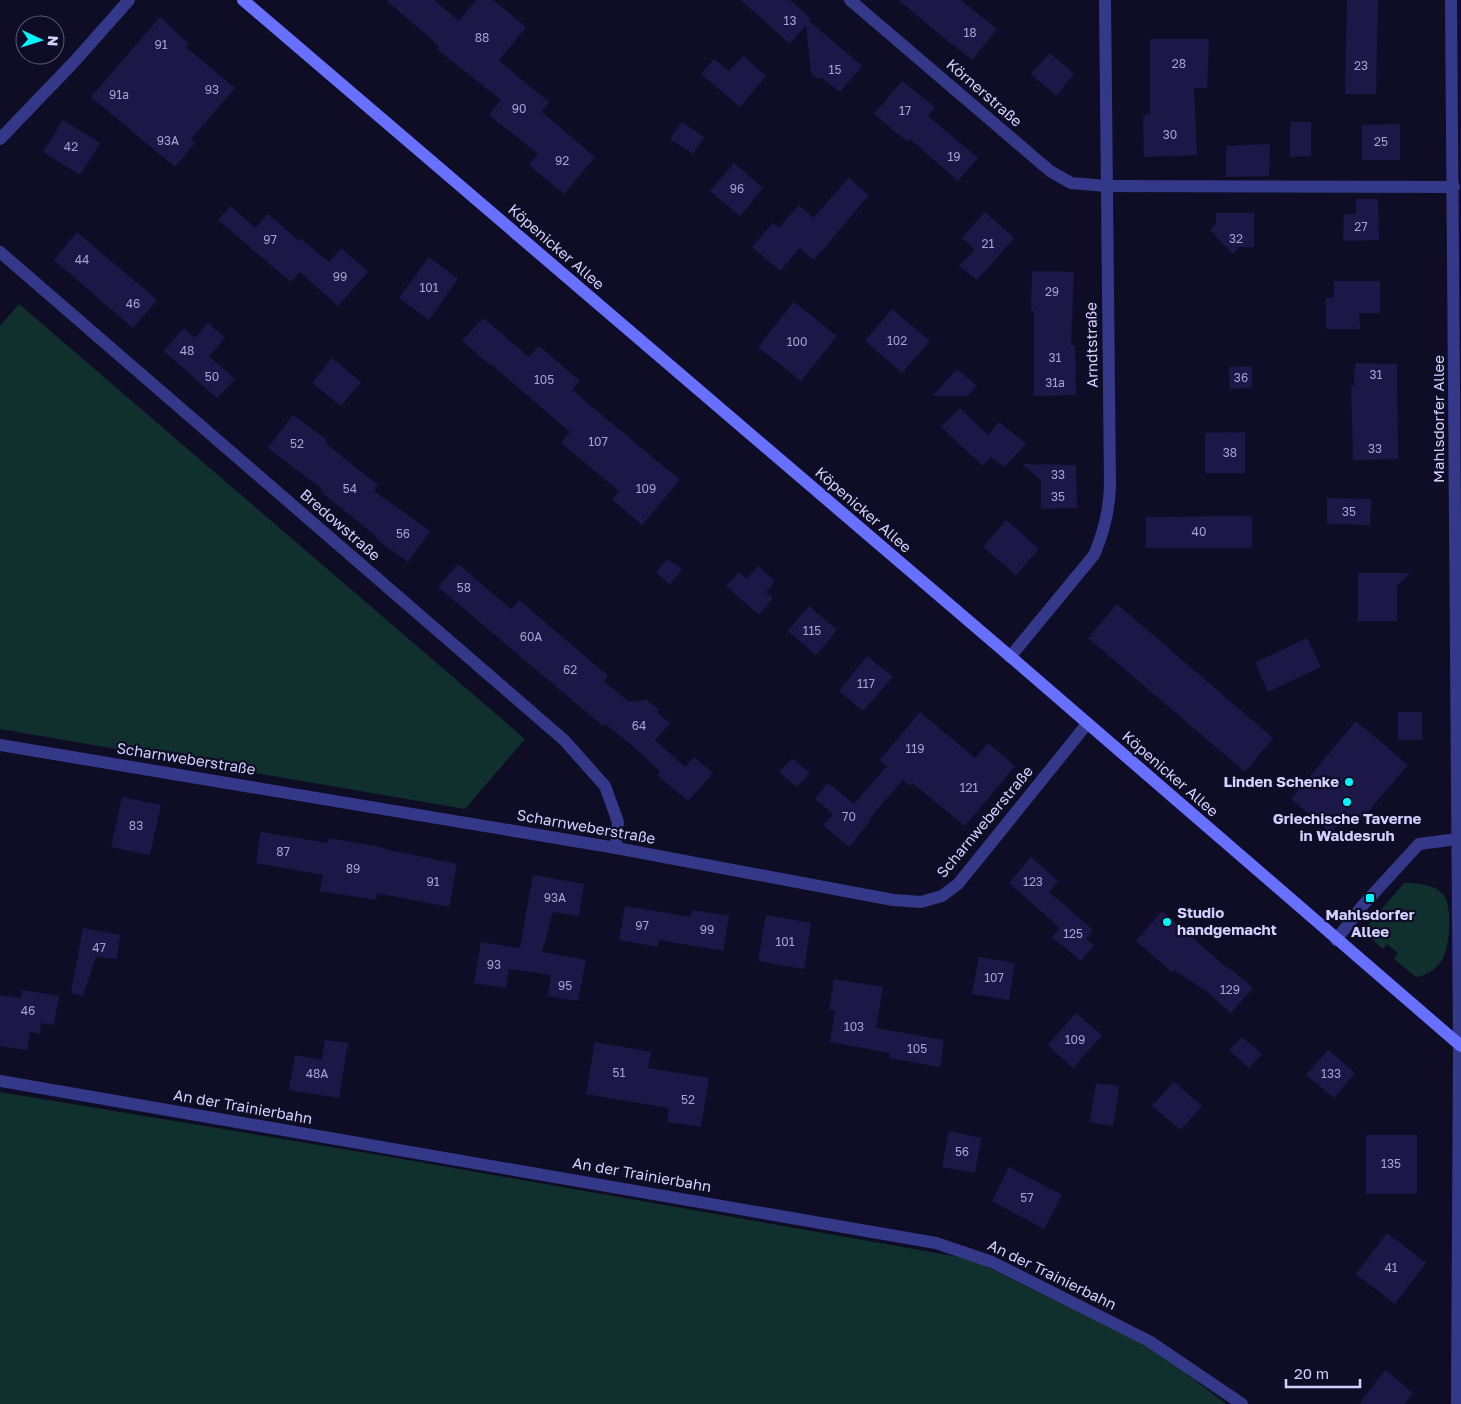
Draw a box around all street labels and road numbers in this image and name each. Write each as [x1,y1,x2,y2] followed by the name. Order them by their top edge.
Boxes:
[943,55,1026,130] street label: Körnerstraße
[505,200,609,293] street label: Köpenicker Allee
[1081,302,1101,388] street label: Arndtstraße
[1429,355,1447,483] street label: Mahlsdorfer Allee
[812,463,916,556] street label: Köpenicker Allee
[297,485,385,564] street label: Bredowstraße
[1119,727,1223,820] street label: Köpenicker Allee
[115,738,257,778] street label: Scharnweberstraße
[932,762,1036,881] street label: Scharnweberstraße
[515,805,657,847] street label: Scharnweberstraße
[172,1085,314,1127] street label: An der Trainierbahn
[571,1153,713,1195] street label: An der Trainierbahn
[985,1235,1120,1313] street label: An der Trainierbahn

